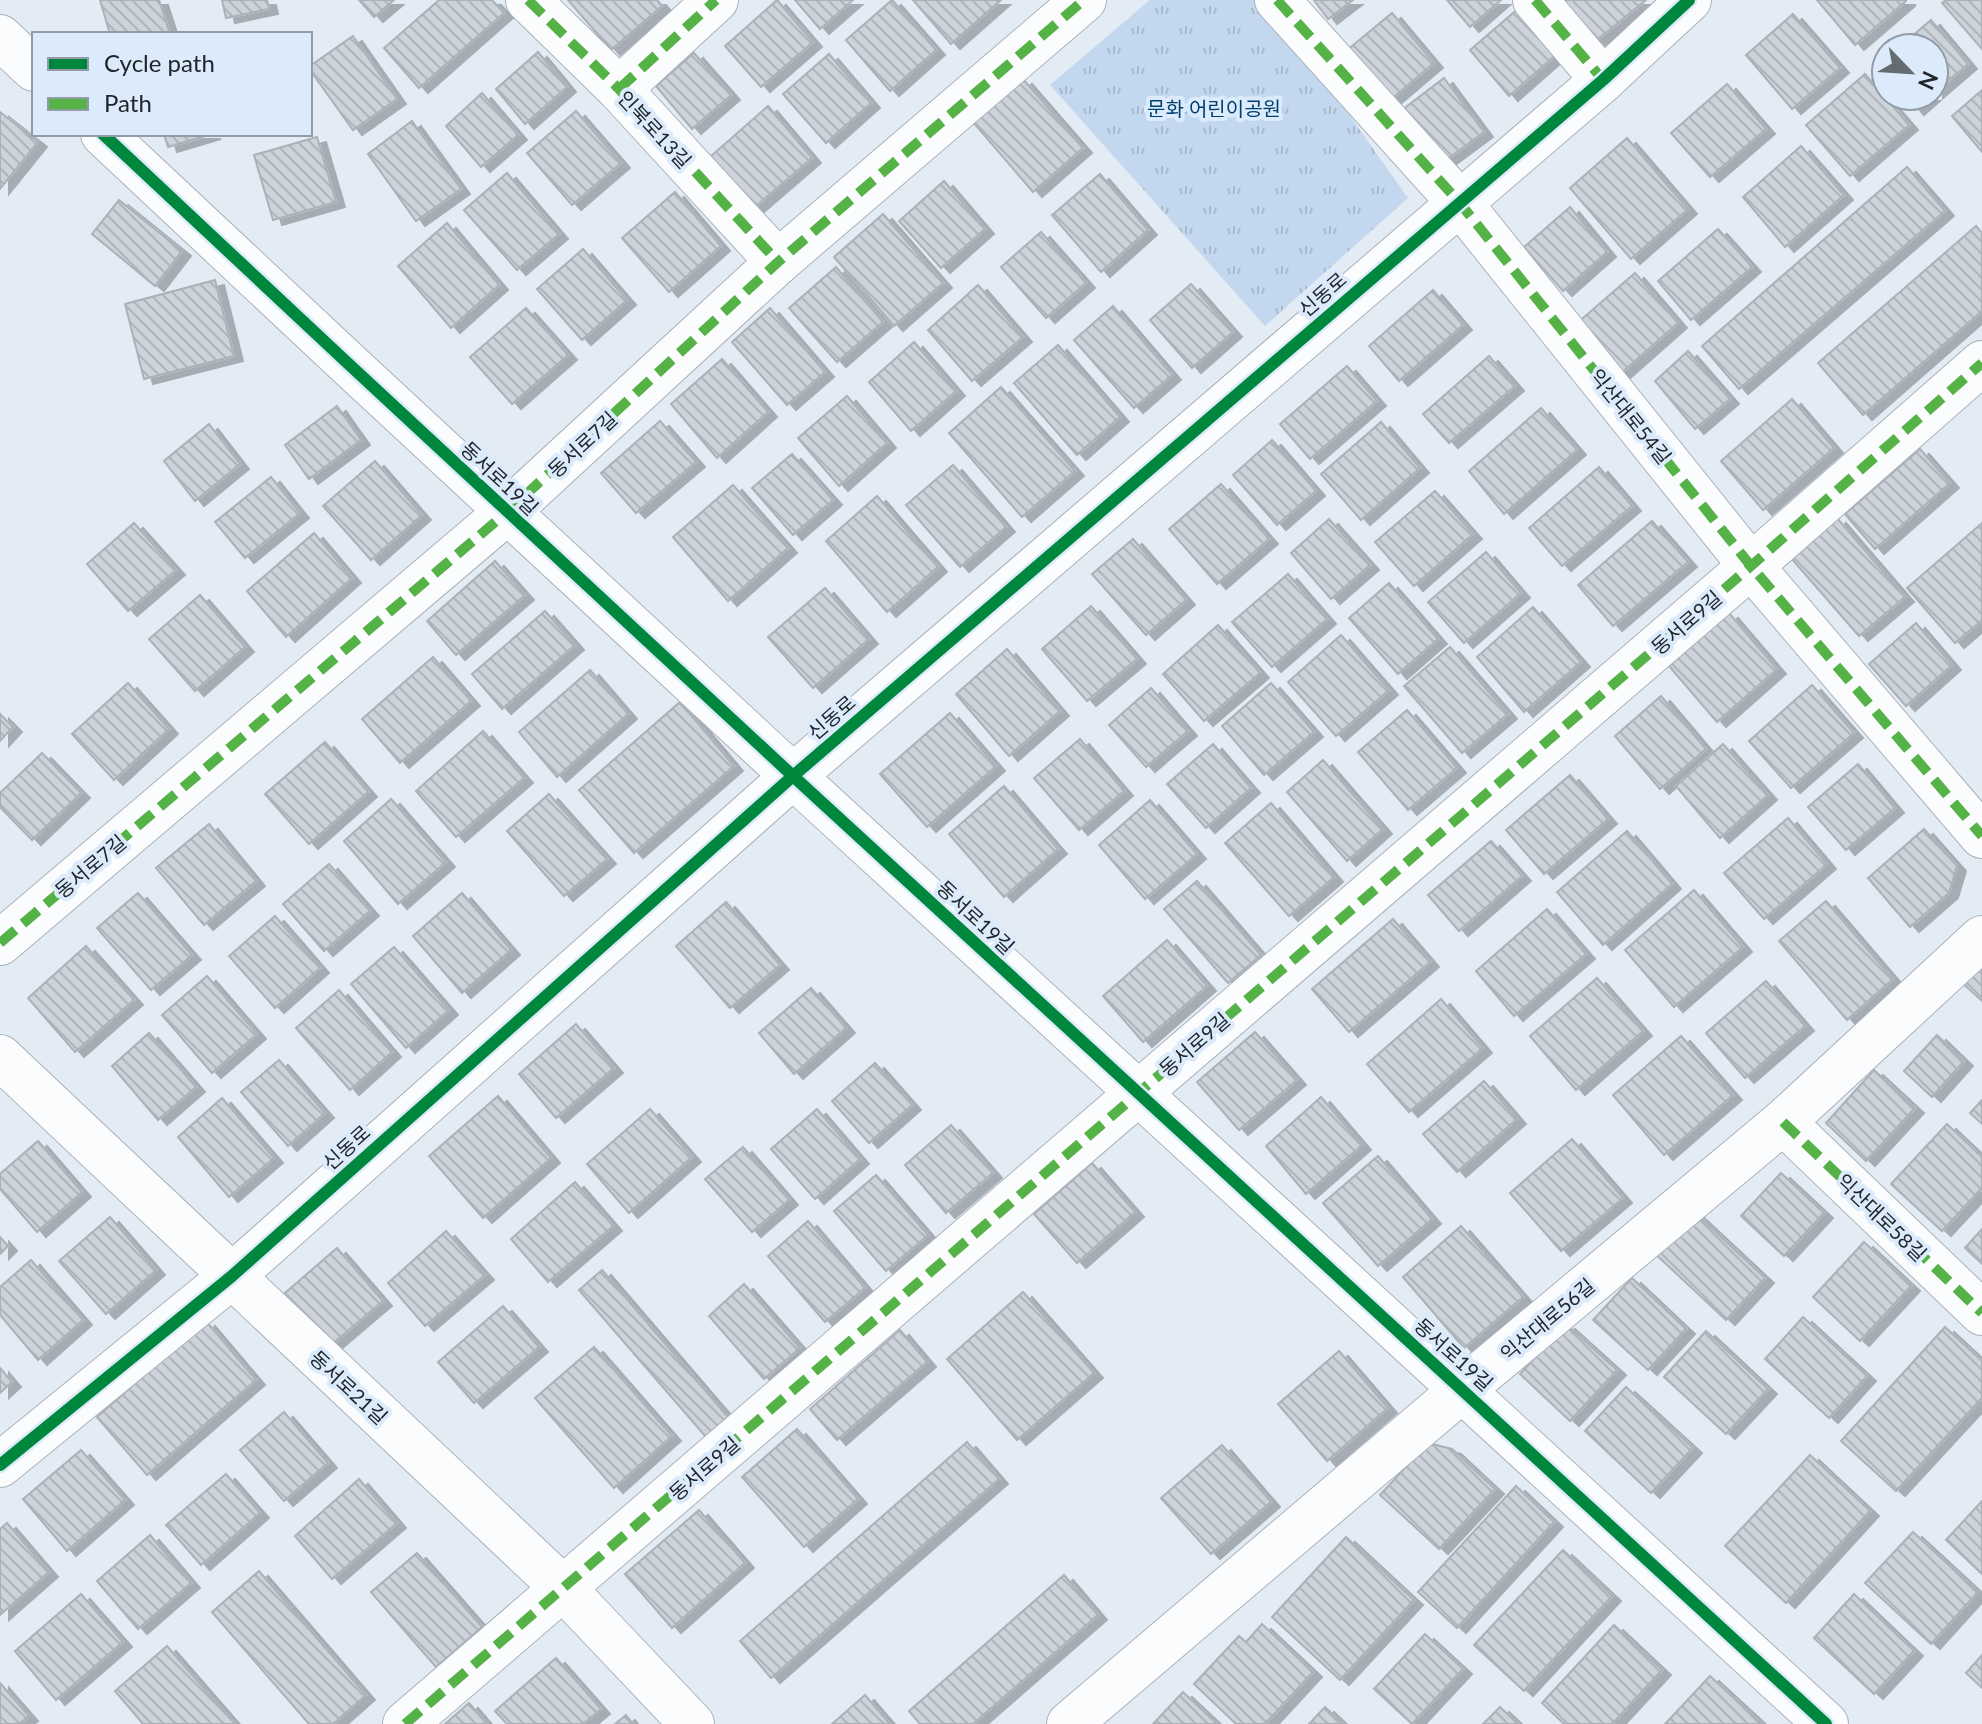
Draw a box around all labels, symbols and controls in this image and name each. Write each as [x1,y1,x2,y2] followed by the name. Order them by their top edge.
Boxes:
[32,32,312,136] legend
[1870,32,1950,112] north arrow
[104,48,215,77] text: Cycle path
[1913,67,1944,94] text: N
[613,85,697,173] street label: 인북로13길
[104,88,152,117] text: Path
[1147,96,1281,120] park label: 문화 어린이공원
[1293,267,1351,321] street label: 신동로
[1585,364,1677,468] street label: 익산대로54길
[543,406,621,482] street label: 동서로7길
[456,436,544,520] street label: 동서로19길
[1646,585,1726,659] street label: 동서로9길
[802,690,860,744] street label: 신동로
[50,829,130,903] street label: 동서로7길
[932,875,1020,959] street label: 동서로19길
[1154,1007,1234,1081] street label: 동서로9길
[317,1120,375,1174] street label: 신동로
[1832,1168,1932,1266] street label: 익산대로58길
[1495,1273,1599,1365] street label: 익산대로56길
[1410,1313,1498,1395] street label: 동서로19길
[305,1345,393,1429] street label: 동서로21길
[664,1431,744,1505] street label: 동서로9길

